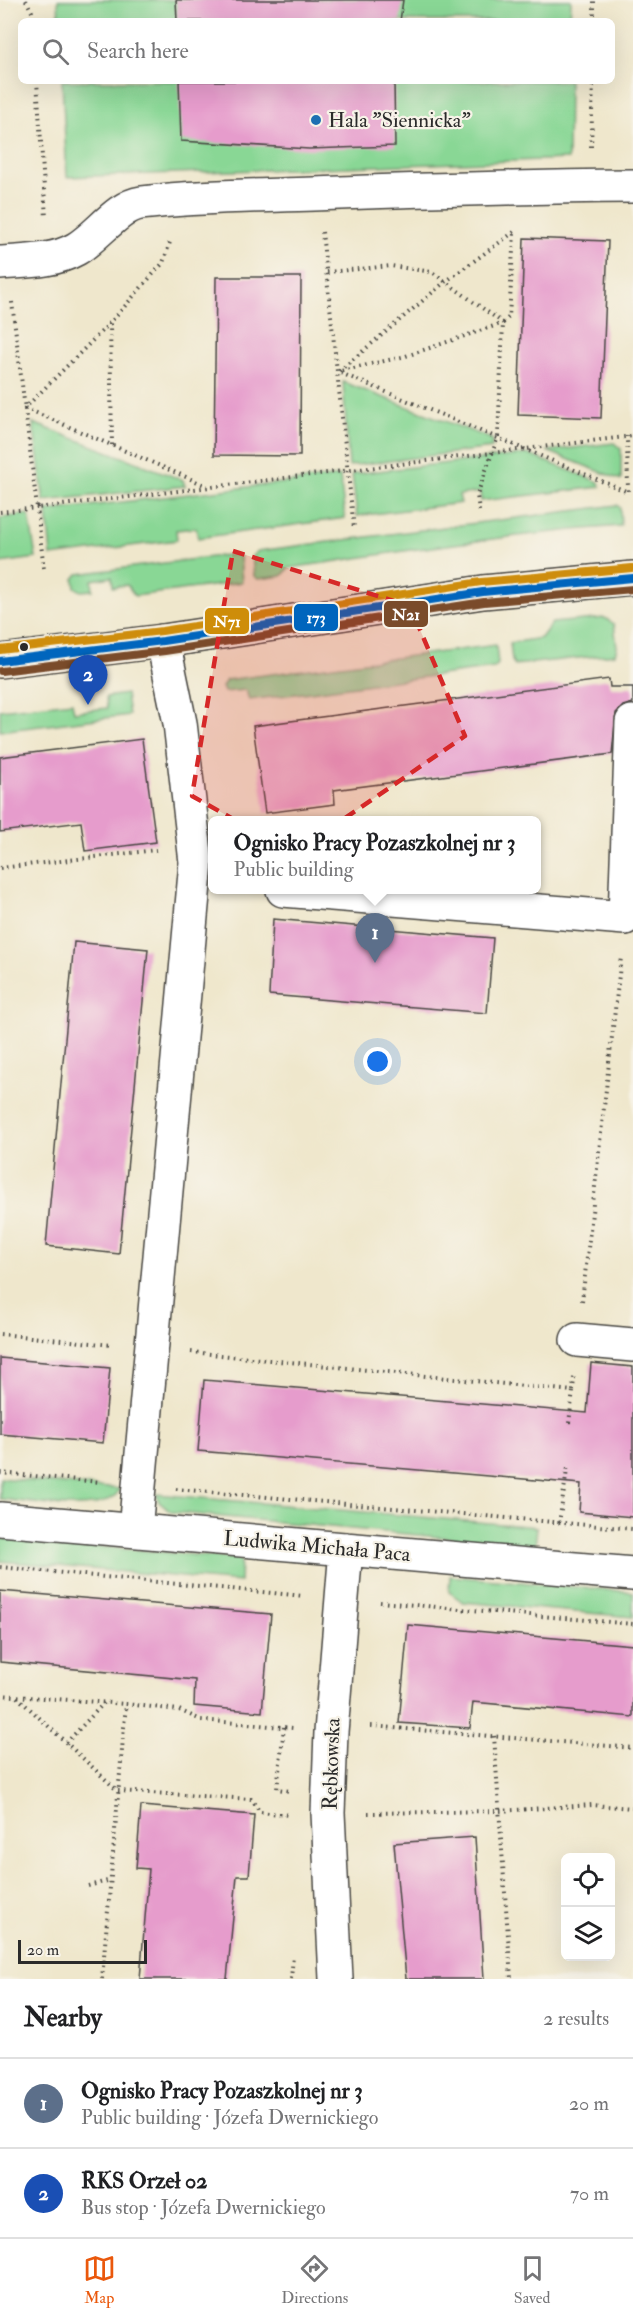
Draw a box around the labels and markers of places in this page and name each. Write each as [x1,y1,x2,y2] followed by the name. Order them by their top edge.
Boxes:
[328,107,471,134] place label: Hala "Siennicka"
[309,113,323,127] marker: Hala "Siennicka"
[18,641,30,653] unlabelled marker
[68,656,107,705] pin: 2
[356,914,394,963] pin: 1

